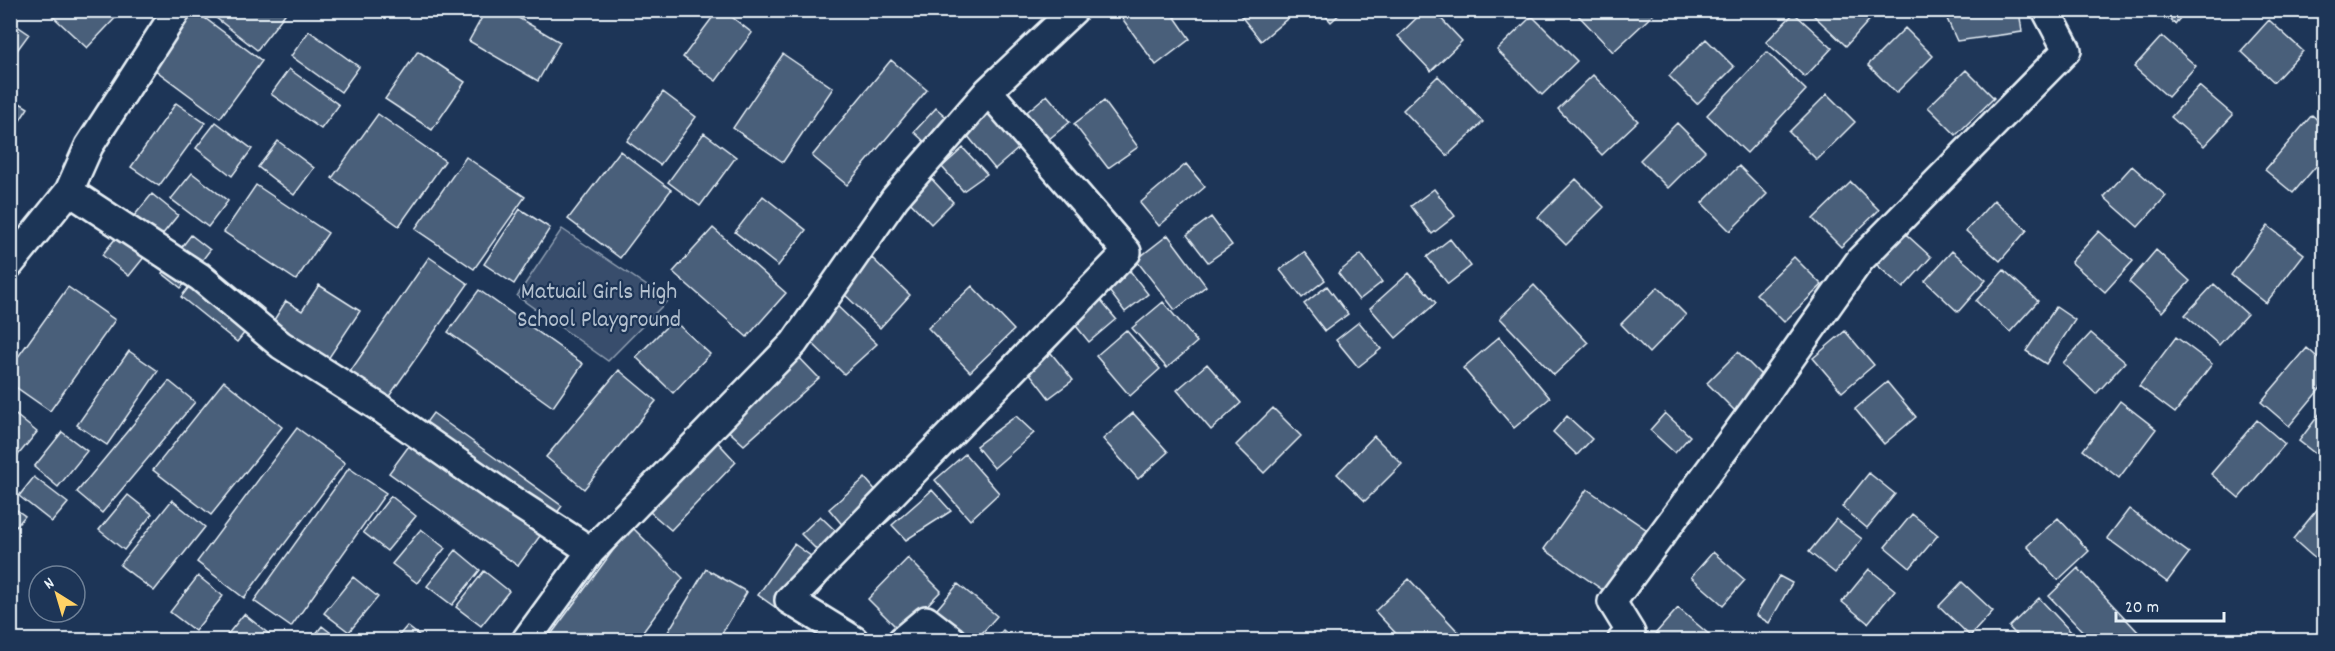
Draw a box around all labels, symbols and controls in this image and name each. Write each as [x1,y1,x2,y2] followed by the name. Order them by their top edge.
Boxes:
[517,276,681,338] park label: Matuail Girls High School Playground
[27,564,87,624] north arrow
[39,572,60,596] text: N
[2116,585,2224,623] scale bar
[2125,596,2159,621] text: 20 m

